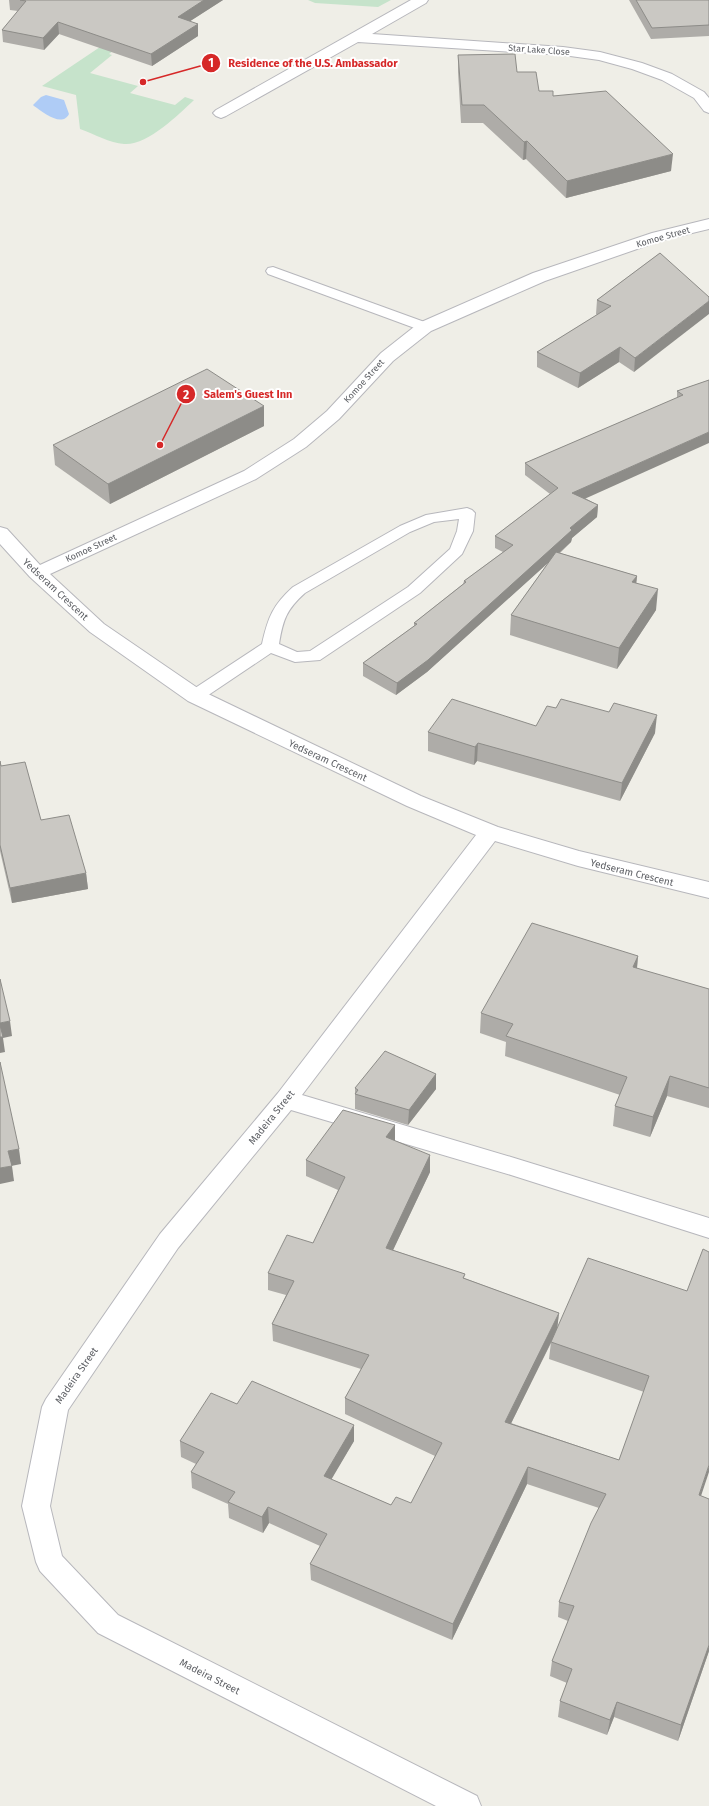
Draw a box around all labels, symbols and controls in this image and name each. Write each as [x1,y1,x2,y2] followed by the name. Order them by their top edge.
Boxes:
[508,43,570,57] street label: Star Lake Close
[201,51,406,74] callout: Residence of the U.S. Ambassador
[208,56,214,70] text: 1
[228,57,398,70] text: Residence of the U.S. Ambassador
[635,224,692,249] street label: Komoe Street
[342,357,387,405] street label: Komoe Street
[176,383,300,406] callout: Salem's Guest Inn
[183,388,189,402] text: 2
[204,388,292,401] text: Salem's Guest Inn
[64,532,119,564] street label: Komoe Street
[20,556,91,623] street label: Yedseram Crescent
[286,737,369,785] street label: Yedseram Crescent
[589,857,675,889] street label: Yedseram Crescent
[246,1088,298,1147] street label: Madeira Street
[53,1345,101,1406] street label: Madeira Street
[177,1657,242,1697] street label: Madeira Street

